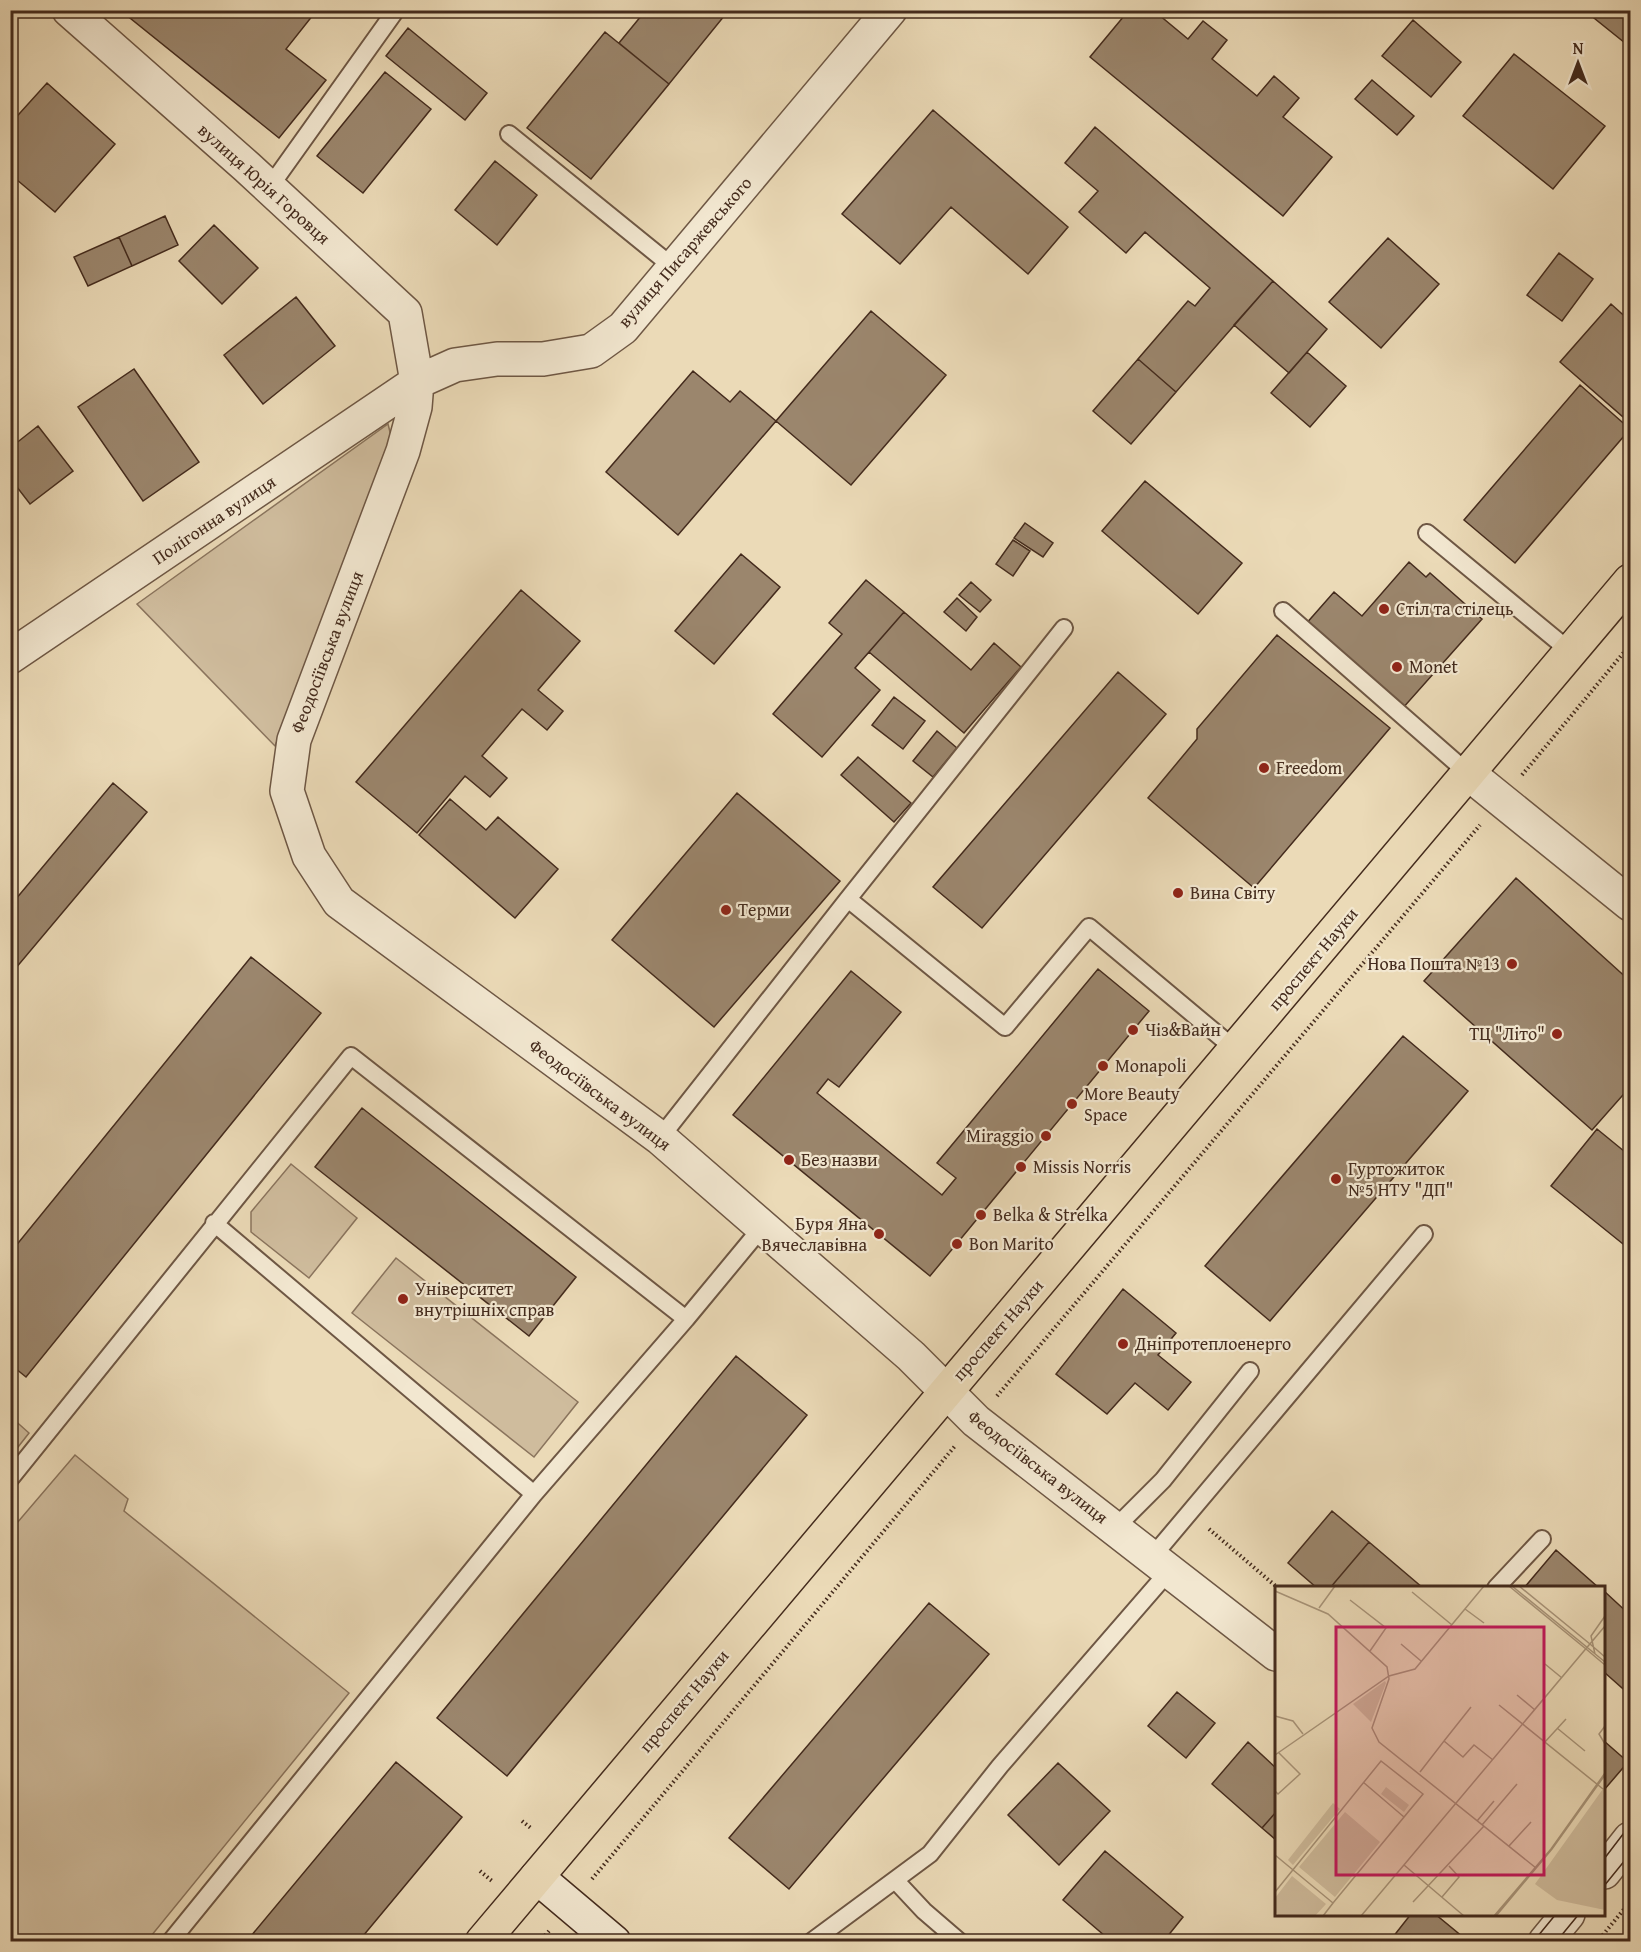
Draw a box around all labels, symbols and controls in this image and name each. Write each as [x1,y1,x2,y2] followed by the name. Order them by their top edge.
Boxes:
[1548,33,1608,93] north arrow
[1573,36,1584,60] text: N
[192,117,337,251] street label: вулиця Юрія Горовця
[611,170,758,333] street label: вулиця Писаржевського
[147,468,281,571] street label: Полігонна вулиця
[283,567,370,737] street label: Феодосіївська вулиця
[1396,595,1513,622] place label: Стіл та стілець
[1377,602,1391,616] marker: Стіл та стілець
[1409,653,1458,680] place label: Monet
[1390,660,1404,674] marker: Monet
[1276,754,1343,781] place label: Freedom
[1257,761,1271,775] marker: Freedom
[1190,879,1275,906] place label: Вина Світу
[1171,886,1185,900] marker: Вина Світу
[738,896,790,923] place label: Терми
[1261,901,1364,1016] street label: проспект Науки
[719,903,733,917] marker: Терми
[1368,950,1500,977] place label: Нова Пошта №13
[1505,957,1519,971] marker: Нова Пошта №13
[1145,1016,1221,1043] place label: Чіз&Вайн
[1469,1020,1545,1047] place label: ТЦ "Літо"
[1126,1023,1140,1037] marker: Чіз&Вайн
[1550,1027,1564,1041] marker: ТЦ "Літо"
[524,1032,677,1157] street label: Феодосіївська вулиця
[1115,1052,1187,1079] place label: Monapoli
[1096,1059,1110,1073] marker: Monapoli
[1084,1080,1180,1128] place label: More Beauty Space
[1065,1097,1079,1111] marker: More Beauty Space
[966,1122,1034,1149] place label: Miraggio
[1039,1129,1053,1143] marker: Miraggio
[801,1146,878,1173] place label: Без назви
[782,1153,796,1167] marker: Без назви
[1033,1153,1131,1180] place label: Missis Norris
[1348,1155,1454,1203] place label: Гуртожиток №5 НТУ "ДП"
[1014,1160,1028,1174] marker: Missis Norris
[1329,1172,1343,1186] marker: Гуртожиток №5 НТУ "ДП"
[993,1201,1108,1228] place label: Belka & Strelka
[974,1208,988,1222] marker: Belka & Strelka
[762,1210,867,1258] place label: Буря Яна Вячеславівна
[872,1227,886,1241] marker: Буря Яна Вячеславівна
[969,1230,1054,1257] place label: Bon Marito
[950,1237,964,1251] marker: Bon Marito
[946,1272,1050,1387] street label: проспект Науки
[415,1275,555,1323] place label: Університет внутрішніх справ
[396,1292,410,1306] marker: Університет внутрішніх справ
[1134,1330,1291,1357] place label: Дніпротеплоенерго
[1116,1337,1130,1351] marker: Дніпротеплоенерго
[962,1403,1114,1530] street label: Феодосіївська вулиця
[1275,1586,1605,1916] inset map
[632,1643,735,1758] street label: проспект Науки

